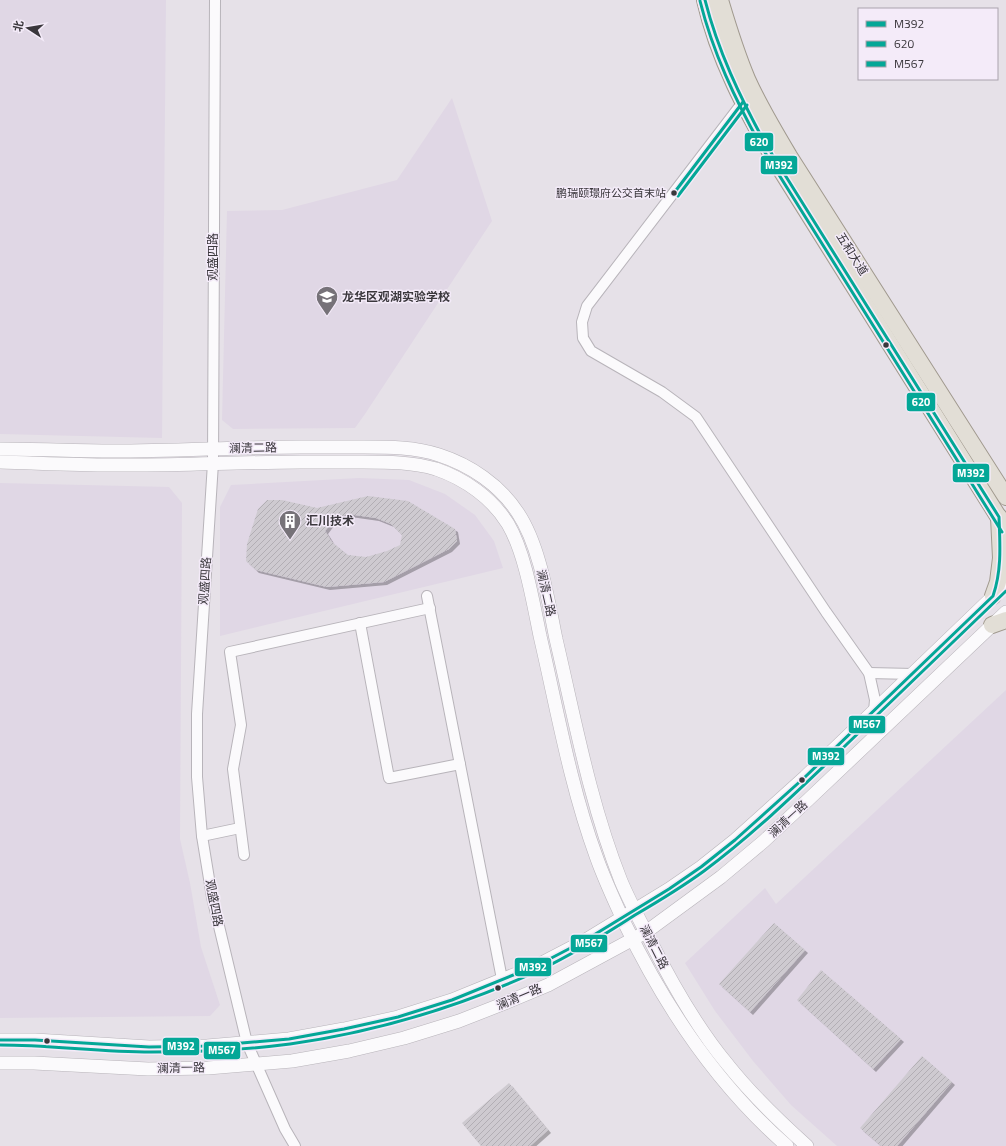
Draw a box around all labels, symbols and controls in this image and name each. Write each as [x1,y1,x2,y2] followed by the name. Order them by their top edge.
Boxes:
[8,8,48,48] north arrow
[858,8,998,80] legend
[894,14,924,33] text: M392
[9,19,27,33] text: 北
[894,34,914,53] text: 620
[894,54,924,73] text: M567
[744,132,774,152] line badge: 620
[750,134,768,150] text: 620
[760,155,798,175] line badge: M392
[765,157,793,173] text: M392
[556,185,666,201] place label: 鹏瑞颐璟府公交首末站
[669,188,679,198] marker: 鹏瑞颐璟府公交首末站
[832,228,873,279] street label: 五和大道
[203,233,222,281] street label: 观盛四路
[314,284,340,317] school or university icon: 龙华区观湖实验学校
[342,287,450,306] place label: 龙华区观湖实验学校
[881,340,891,350] unlabelled marker
[906,392,936,412] line badge: 620
[912,394,930,410] text: 620
[229,438,277,457] street label: 澜清二路
[952,463,990,483] line badge: M392
[957,465,985,481] text: M392
[277,508,303,541] building icon: 汇川技术
[306,511,354,530] place label: 汇川技术
[193,556,216,606] street label: 观盛四路
[532,567,561,618] street label: 澜清二路
[848,715,886,734] line badge: M567
[853,716,881,732] text: M567
[807,747,845,766] line badge: M392
[812,748,840,764] text: M392
[797,775,807,785] unlabelled marker
[764,795,812,842] street label: 澜清一路
[201,878,228,928] street label: 观盛四路
[635,921,674,972] street label: 澜清二路
[570,934,608,953] line badge: M567
[575,935,603,951] text: M567
[514,957,552,977] line badge: M392
[519,959,547,975] text: M392
[493,978,545,1015] street label: 澜清一路
[493,983,503,993] unlabelled marker
[42,1036,52,1046] unlabelled marker
[162,1037,200,1056] line badge: M392
[167,1038,195,1054] text: M392
[203,1041,241,1060] line badge: M567
[208,1042,236,1058] text: M567
[157,1058,205,1077] street label: 澜清一路

